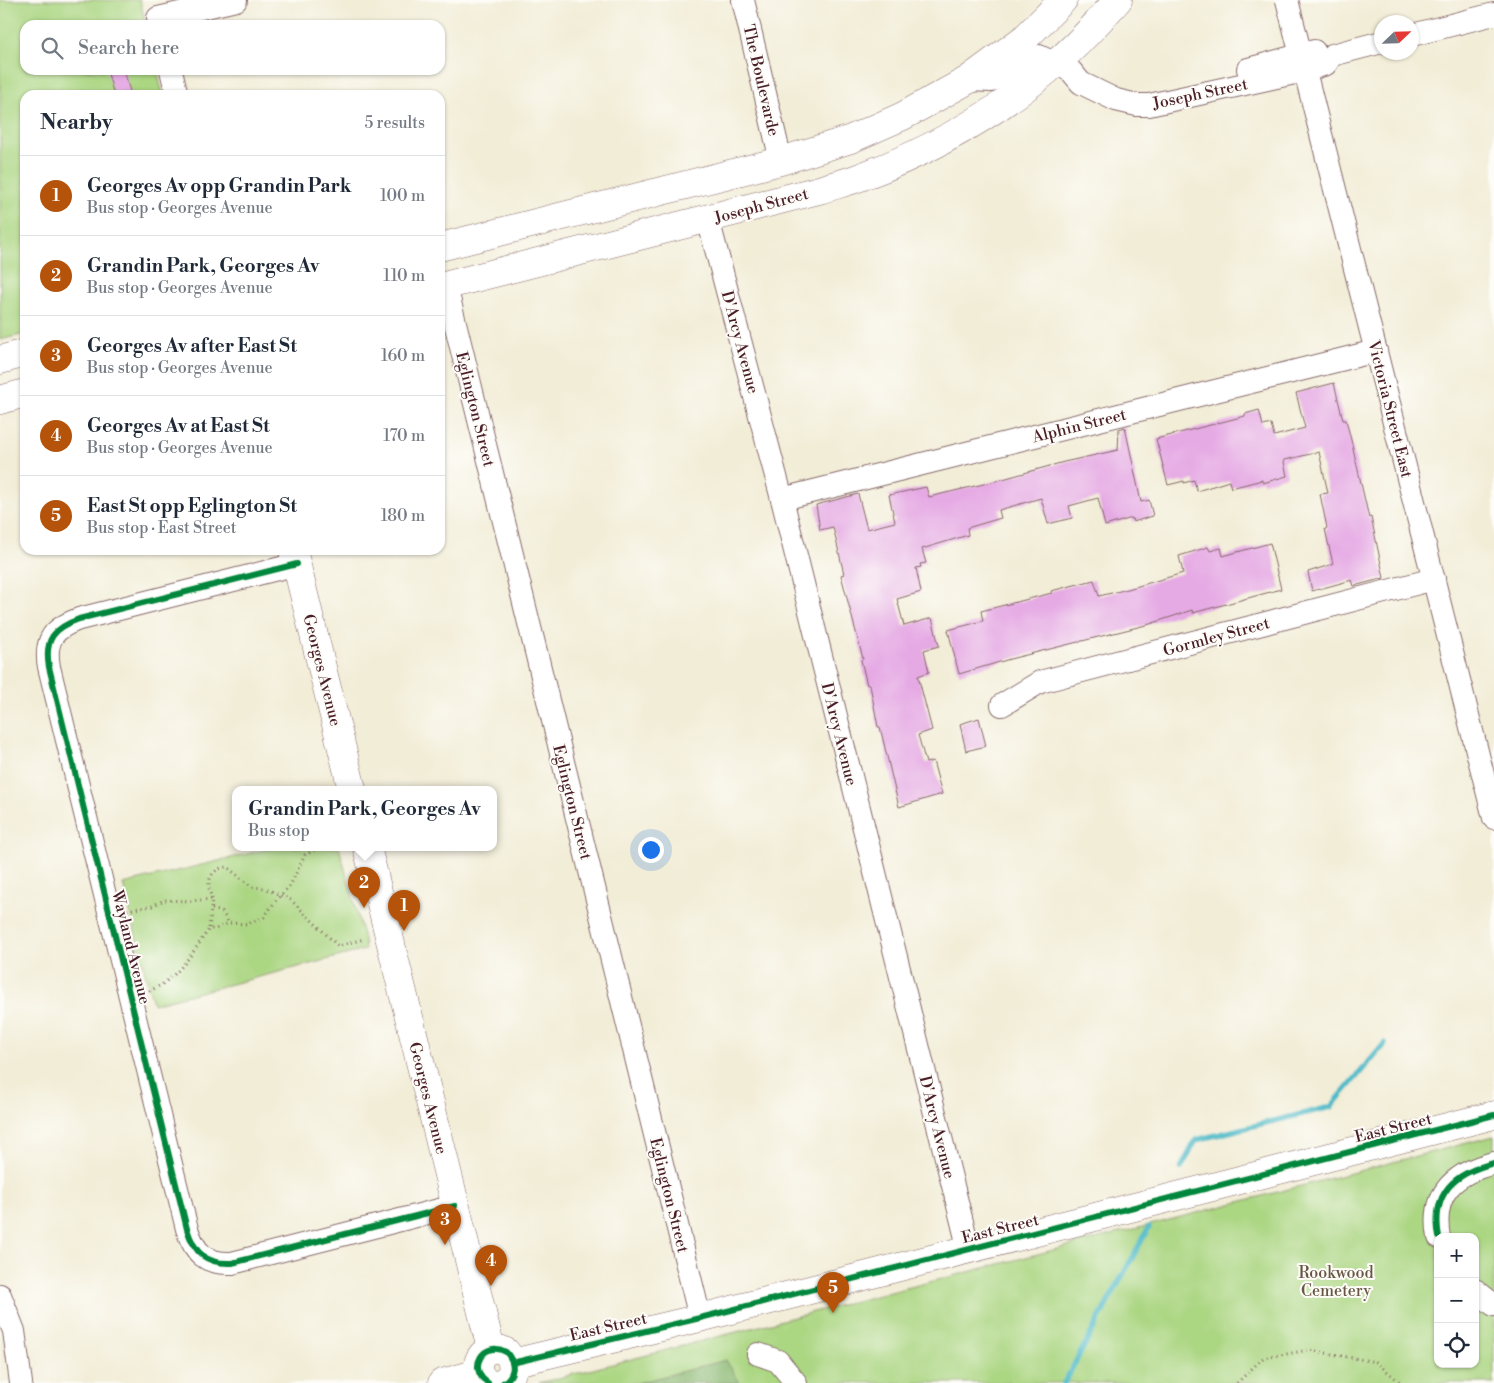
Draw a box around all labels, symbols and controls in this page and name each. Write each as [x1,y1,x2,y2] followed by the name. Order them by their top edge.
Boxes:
[1374,15,1419,60] north arrow
[20,20,445,75] search box
[738,22,784,138] street label: The Boulevarde
[38,34,66,62] icon: search
[78,36,179,60] text: Search here
[1150,74,1250,114] street label: Joseph Street
[40,110,113,136] text: Nearby
[364,113,425,133] text: 5 results
[87,174,351,198] text: Georges Av opp Grandin Park
[711,184,811,228] street label: Joseph Street
[52,186,60,206] text: 1
[380,186,425,206] text: 100 m
[87,198,273,218] text: Bus stop · Georges Avenue
[87,254,319,278] text: Grandin Park, Georges Av
[51,266,61,286] text: 2
[383,266,425,286] text: 110 m
[87,278,273,298] text: Bus stop · Georges Avenue
[717,289,763,396] street label: D'Arcy Avenue
[87,334,297,358] text: Georges Av after East St
[1363,337,1417,480] street label: Victoria Street East
[51,346,61,366] text: 3
[381,346,425,366] text: 160 m
[451,350,499,469] street label: Eglington Street
[87,358,273,378] text: Bus stop · Georges Avenue
[1029,405,1129,448] street label: Alphin Street
[87,414,270,438] text: Georges Av at East St
[51,426,61,446] text: 4
[383,426,425,446] text: 170 m
[87,438,273,458] text: Bus stop · Georges Avenue
[87,494,297,518] text: East St opp Eglington St
[51,506,61,526] text: 5
[381,506,425,526] text: 180 m
[87,518,236,538] text: Bus stop · East Street
[298,612,346,728] street label: Georges Avenue
[1161,613,1272,661] street label: Gormley Street
[817,681,862,788] street label: D'Arcy Avenue
[548,743,596,862] street label: Eglington Street
[232,786,497,851] popup
[248,797,481,821] text: Grandin Park, Georges Av
[248,821,310,841] text: Bus stop
[638,837,664,863] your location
[348,867,380,908] pin: 2
[107,887,155,1006] street label: Wayland Avenue
[388,890,420,931] pin: 1
[404,1040,452,1156] street label: Georges Avenue
[915,1074,960,1181] street label: D'Arcy Avenue
[1353,1109,1434,1147] street label: East Street
[645,1136,693,1255] street label: Eglington Street
[429,1204,461,1245] pin: 3
[960,1210,1041,1248] street label: East Street
[1434,1233,1479,1368] map controls
[1434,1233,1479,1278] button: +
[475,1245,507,1286] pin: 4
[1298,1263,1374,1301] park label: Rookwood Cemetery
[817,1272,849,1313] pin: 5
[1434,1278,1479,1323] button: −
[568,1308,649,1346] street label: East Street
[1434,1323,1479,1368] button: locate

